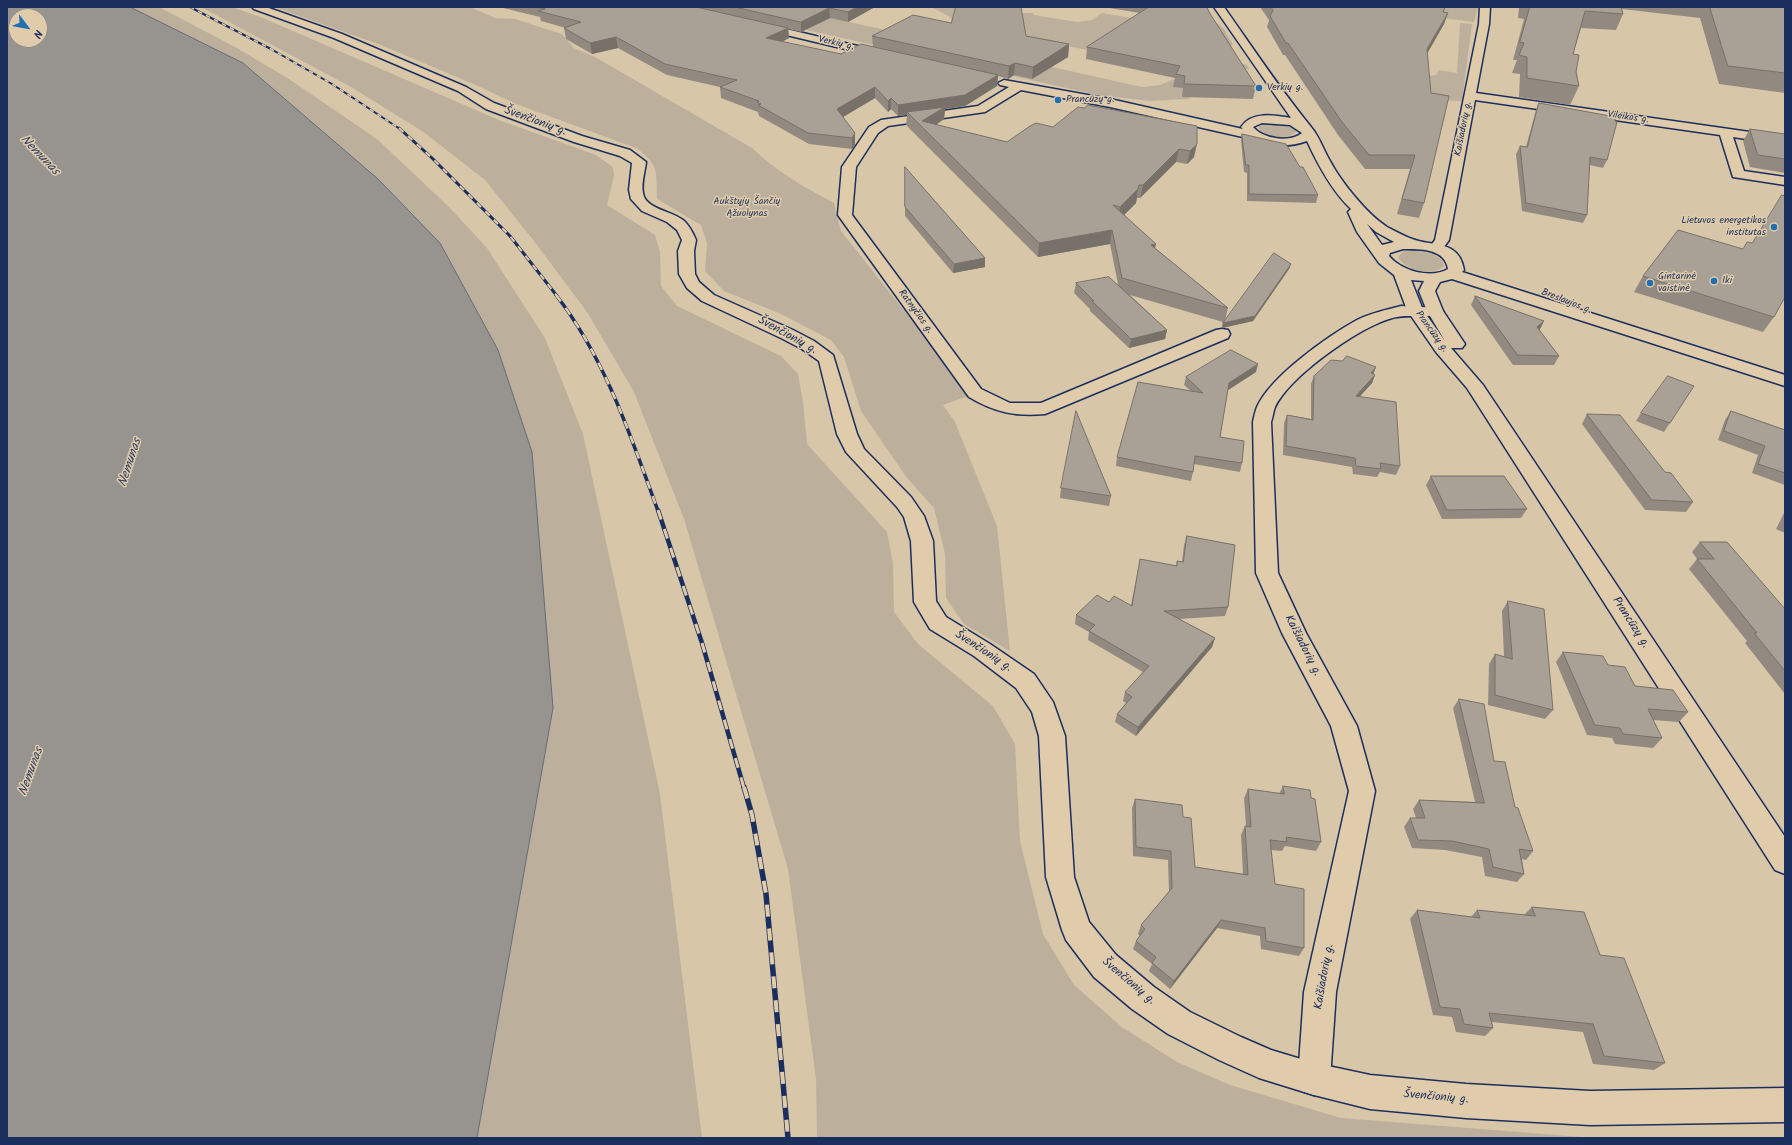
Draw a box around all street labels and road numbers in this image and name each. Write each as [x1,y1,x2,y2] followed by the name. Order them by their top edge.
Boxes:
[817,34,855,54] street label: Verkių g.
[1453,101,1475,157] street label: Kaišiadorių g.
[502,104,568,140] street label: Švenčionių g.
[1607,109,1649,127] street label: Vileikos g.
[1539,287,1593,317] street label: Breslaujos g.
[895,288,935,336] street label: Ratnyčios g.
[1412,309,1450,355] street label: Prancūzų g.
[755,314,819,358] street label: Švenčionių g.
[1608,595,1652,651] street label: Prancūzų g.
[1280,613,1324,679] street label: Kaišiadorių g.
[952,628,1014,676] street label: Švenčionių g.
[1312,943,1338,1011] street label: Kaišiadorių g.
[1098,956,1158,1008] street label: Švenčionių g.
[1403,1088,1469,1108] street label: Švenčionių g.

